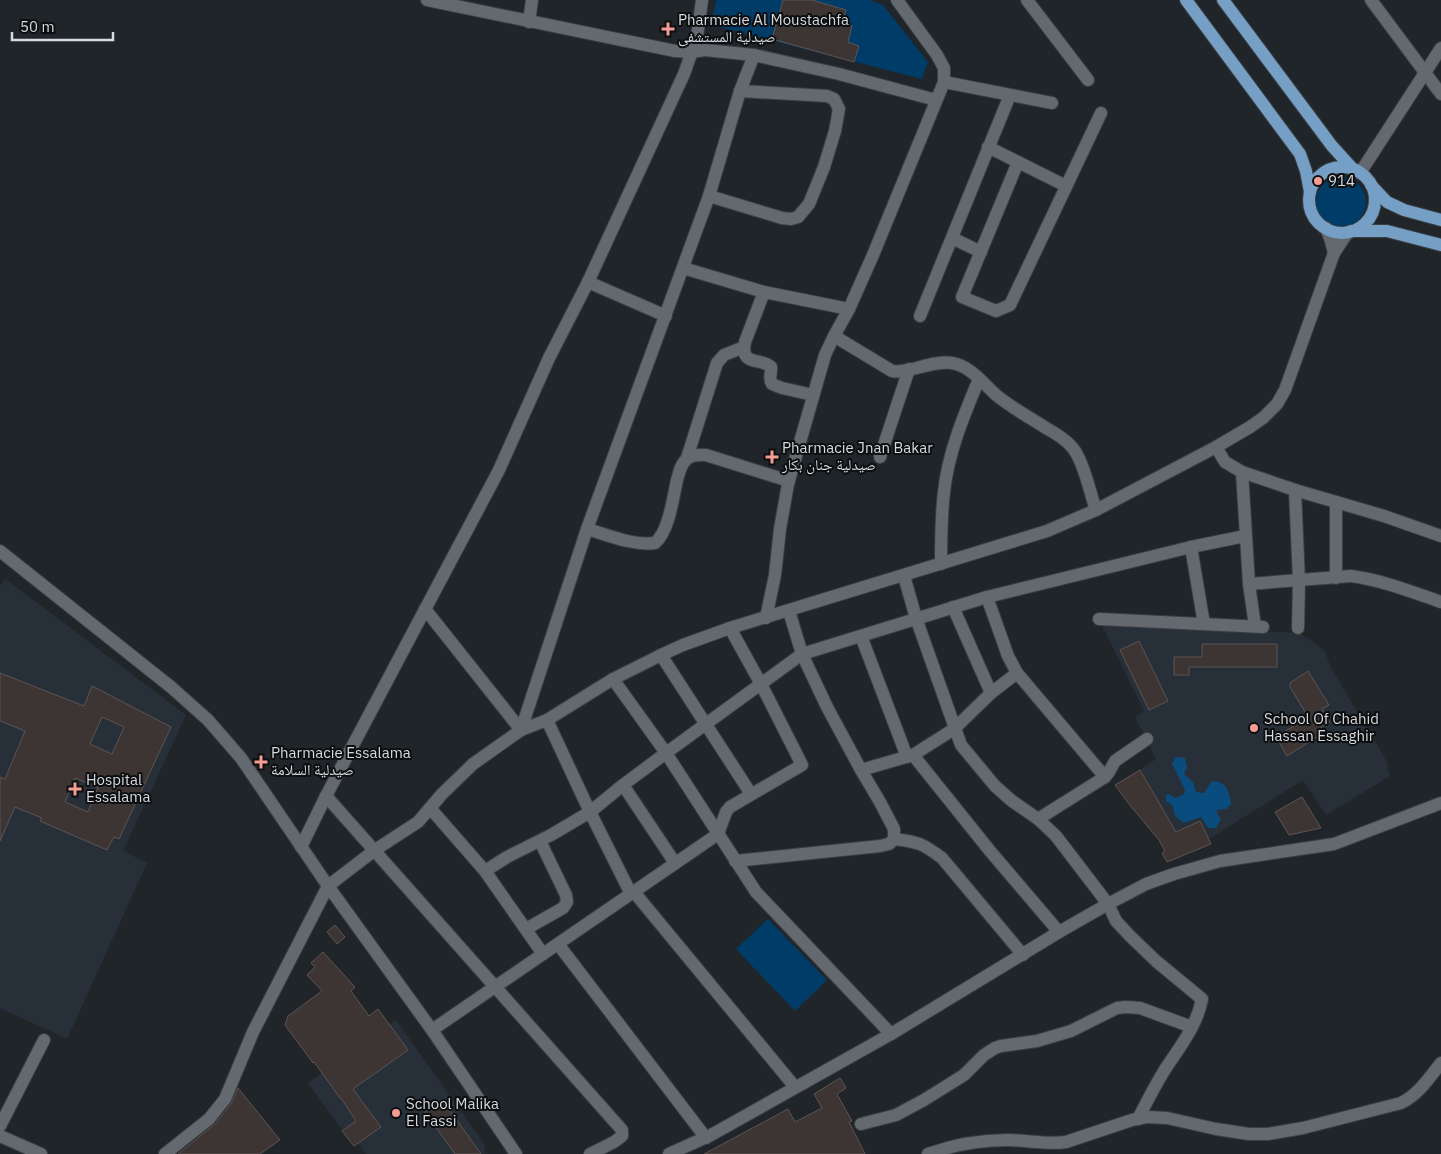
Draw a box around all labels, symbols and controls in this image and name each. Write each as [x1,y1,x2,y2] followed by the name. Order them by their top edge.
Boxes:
[12,10,114,42] scale bar
[678,10,849,47] place label: Pharmacie Al Moustachfa صيدلية المستشفى
[20,17,55,36] text: 50 m
[662,23,674,35] marker: Pharmacie Al Moustachfa صيدلية المستشفى
[1328,171,1355,190] place label: 914
[1312,175,1324,187] marker: 914
[781,438,933,475] place label: Pharmacie Jnan Bakar صيدلية جنان بكار
[766,451,778,463] marker: Pharmacie Jnan Bakar صيدلية جنان بكار
[1264,709,1379,745] place label: School Of Chahid Hassan Essaghir
[1248,722,1260,734] marker: School Of Chahid Hassan Essaghir
[271,743,411,779] place label: Pharmacie Essalama صيدلية السلامة
[255,756,267,768] marker: Pharmacie Essalama صيدلية السلامة
[86,770,150,806] place label: Hospital Essalama
[68,782,82,796] marker: Hospital Essalama
[406,1094,499,1130] place label: School Malika El Fassi
[390,1107,402,1119] marker: School Malika El Fassi

